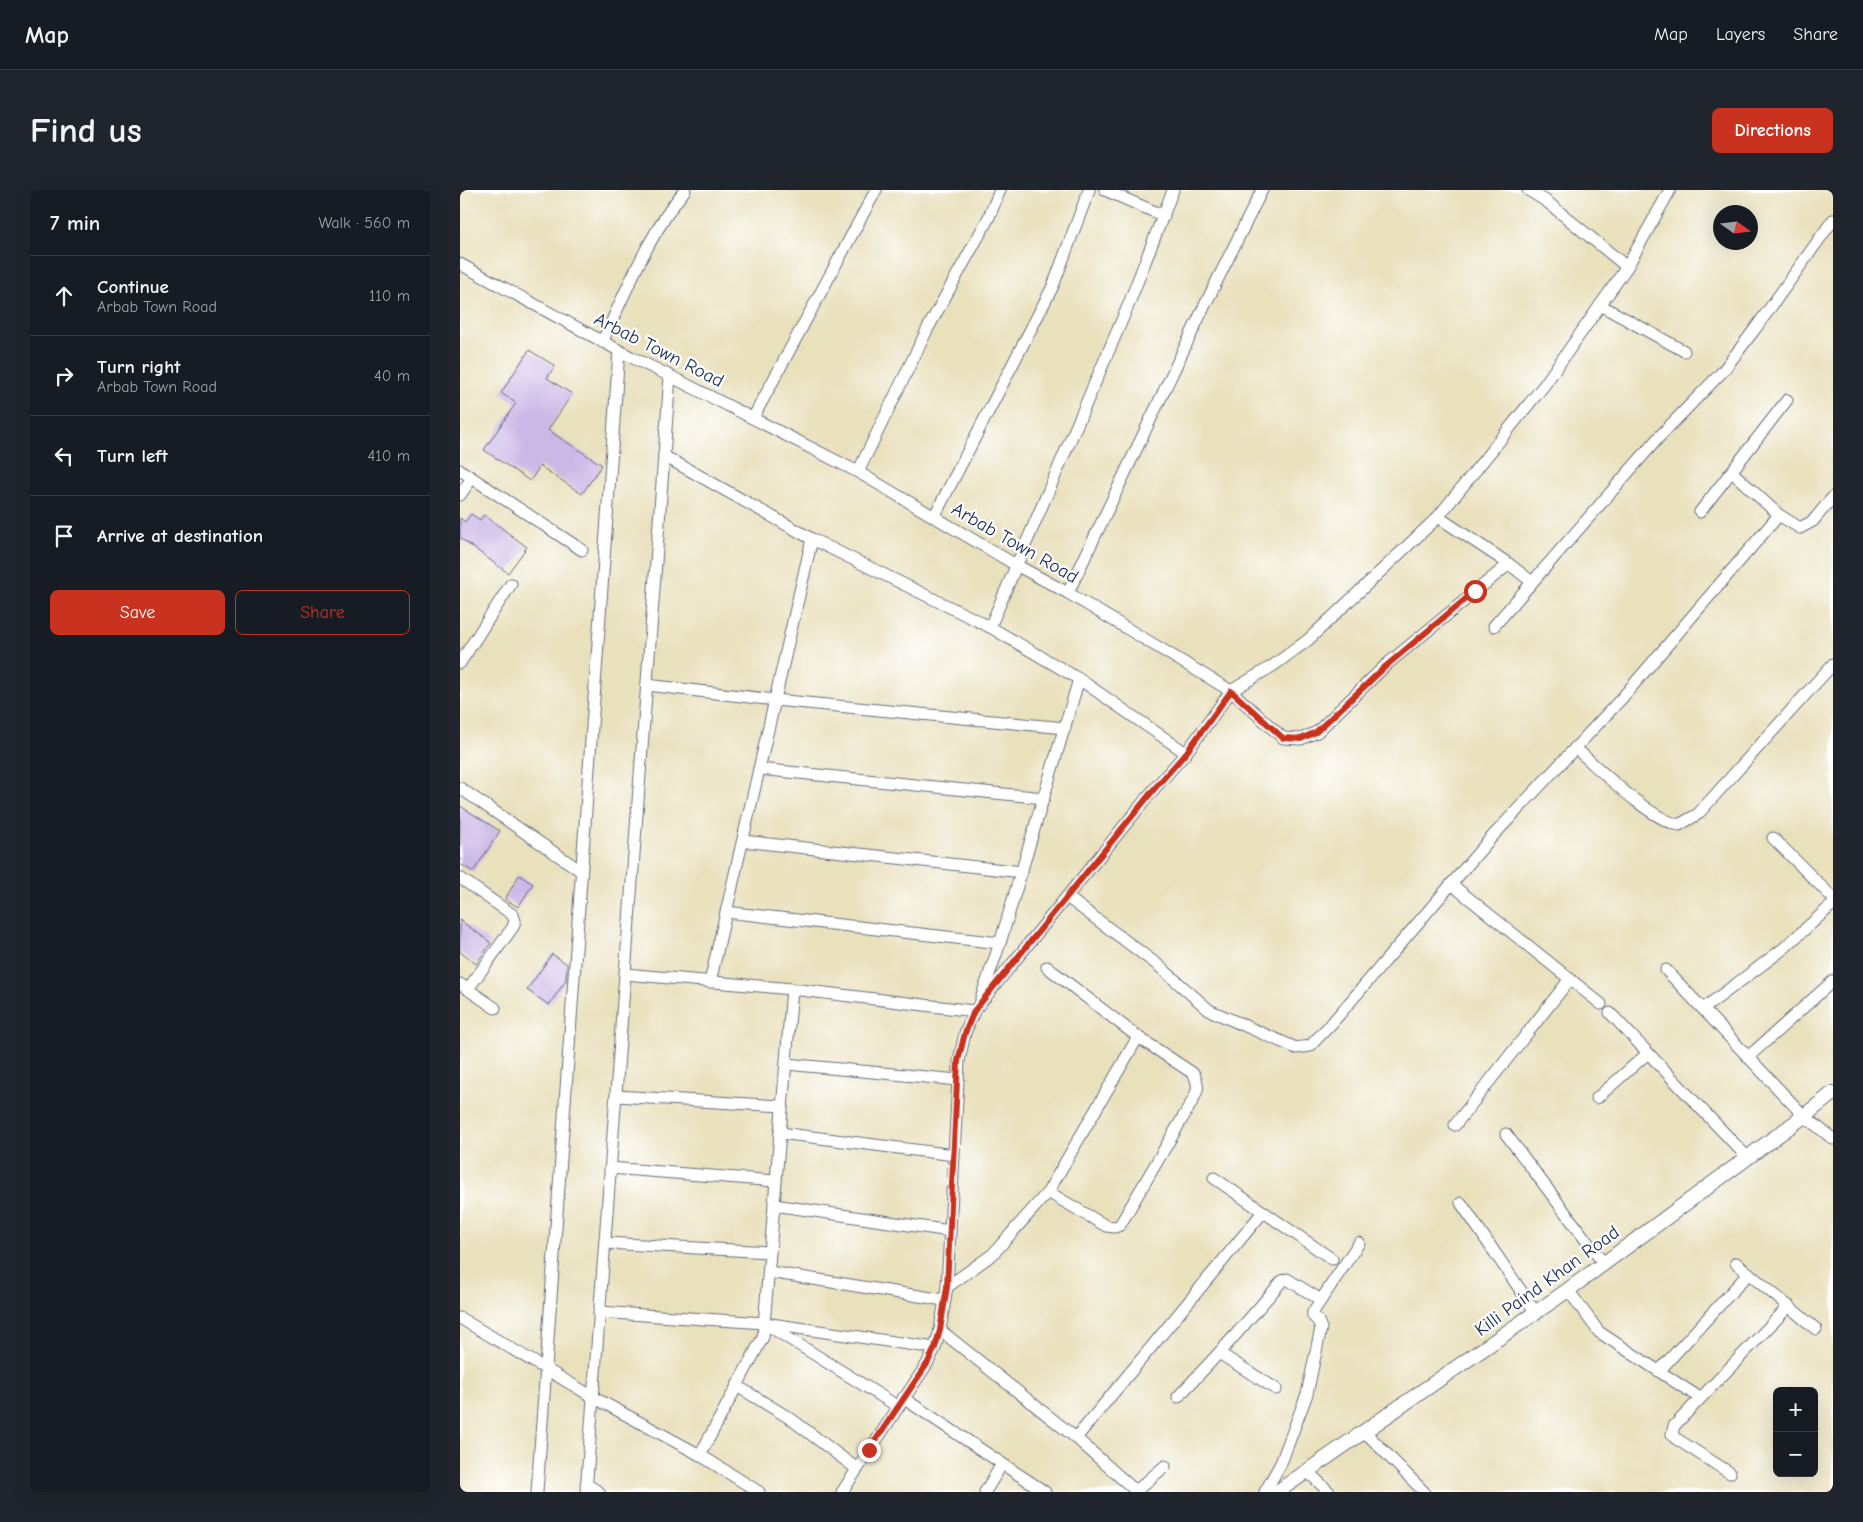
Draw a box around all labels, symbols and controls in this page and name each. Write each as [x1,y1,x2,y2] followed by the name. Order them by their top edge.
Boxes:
[25,21,69,49] text: Map
[1654,24,1688,45] text: Map
[1716,24,1765,45] text: Layers
[1793,24,1838,45] text: Share
[1712,108,1833,153] button: Directions
[30,110,142,151] text: Find us
[1713,205,1758,250] north arrow
[50,211,100,235] text: 7 min
[319,214,410,232] text: Walk · 560 m
[97,276,169,298] text: Continue
[50,282,78,310] icon: ahead
[369,287,410,305] text: 110 m
[97,298,217,316] text: Arbab Town Road
[591,308,727,392] street label: Arbab Town Road
[97,356,181,378] text: Turn right
[50,362,78,390] icon: right
[374,367,410,385] text: 40 m
[97,378,217,396] text: Arbab Town Road
[50,442,78,470] icon: left
[97,445,168,467] text: Turn left
[368,447,410,465] text: 410 m
[948,498,1082,588] street label: Arbab Town Road
[50,522,78,550] icon: arrive
[97,525,263,547] text: Arrive at destination
[1464,580,1487,603] route start
[50,590,225,635] button: Save
[235,590,410,635] button: Share
[1470,1221,1624,1341] street label: Killi Paind Khan Road
[1773,1387,1818,1477] map controls
[1773,1387,1818,1432] button: +
[1773,1432,1818,1477] button: −
[858,1439,881,1462] route end

